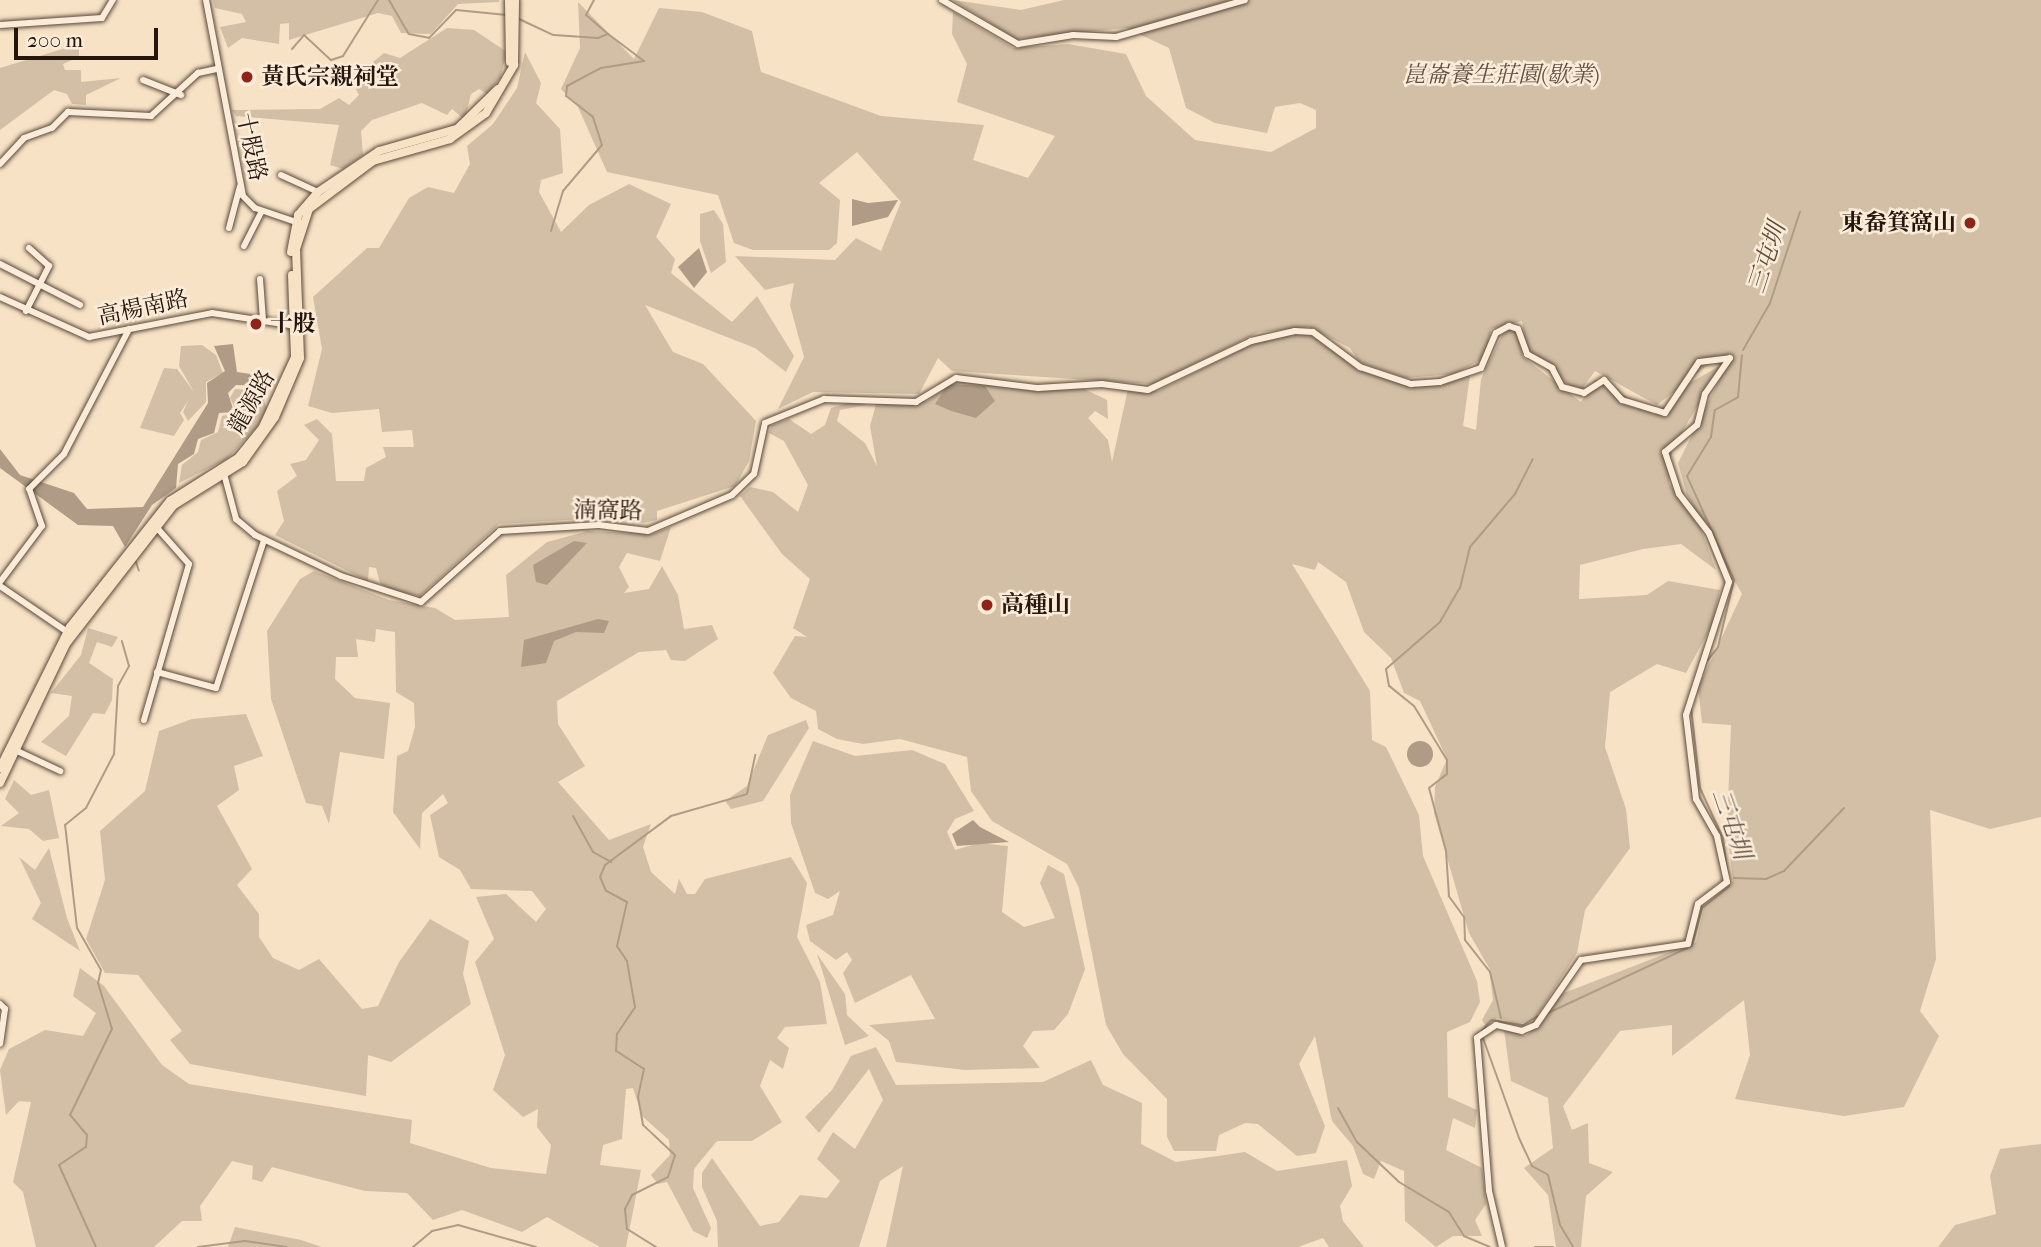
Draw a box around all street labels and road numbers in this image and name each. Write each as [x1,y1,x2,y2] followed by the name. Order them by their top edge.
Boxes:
[230,110,272,184] street label: 十股路
[95,285,191,331] street label: 高楊南路
[223,365,281,439] street label: 龍源路
[573,497,643,525] street label: 湳窩路

